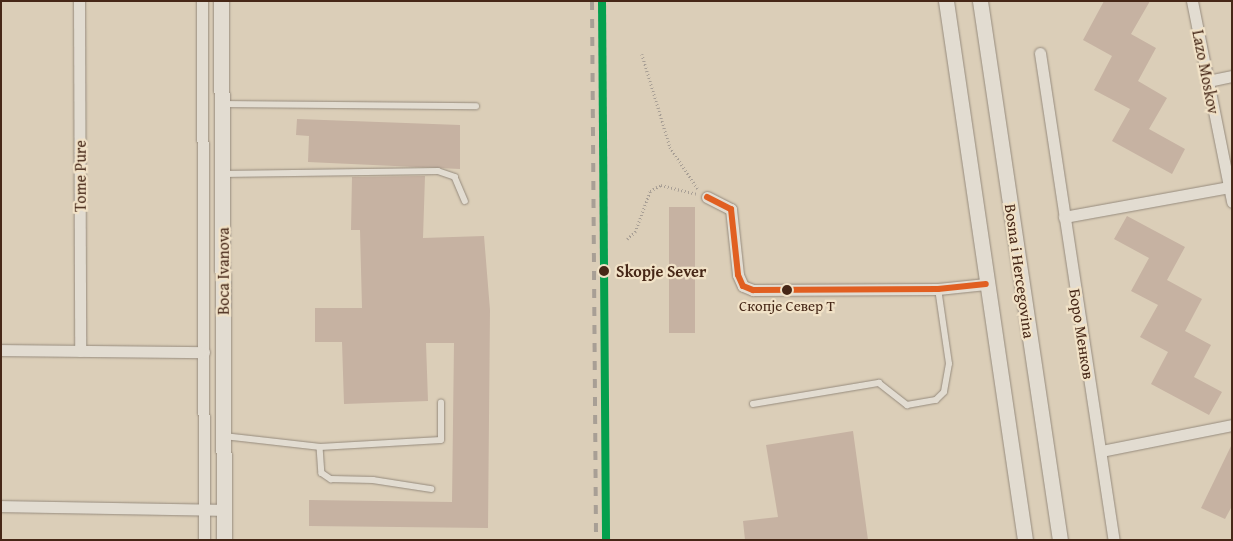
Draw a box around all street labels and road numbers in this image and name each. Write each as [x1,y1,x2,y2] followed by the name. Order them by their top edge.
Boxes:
[1188,28,1224,116] street label: Lazo Moskov
[70,140,90,212] street label: Tome Pure
[1001,203,1039,339] street label: Bosna i Hercegovina
[213,227,233,315] street label: Boca Ivanova
[1065,287,1099,381] street label: Боро Менков

